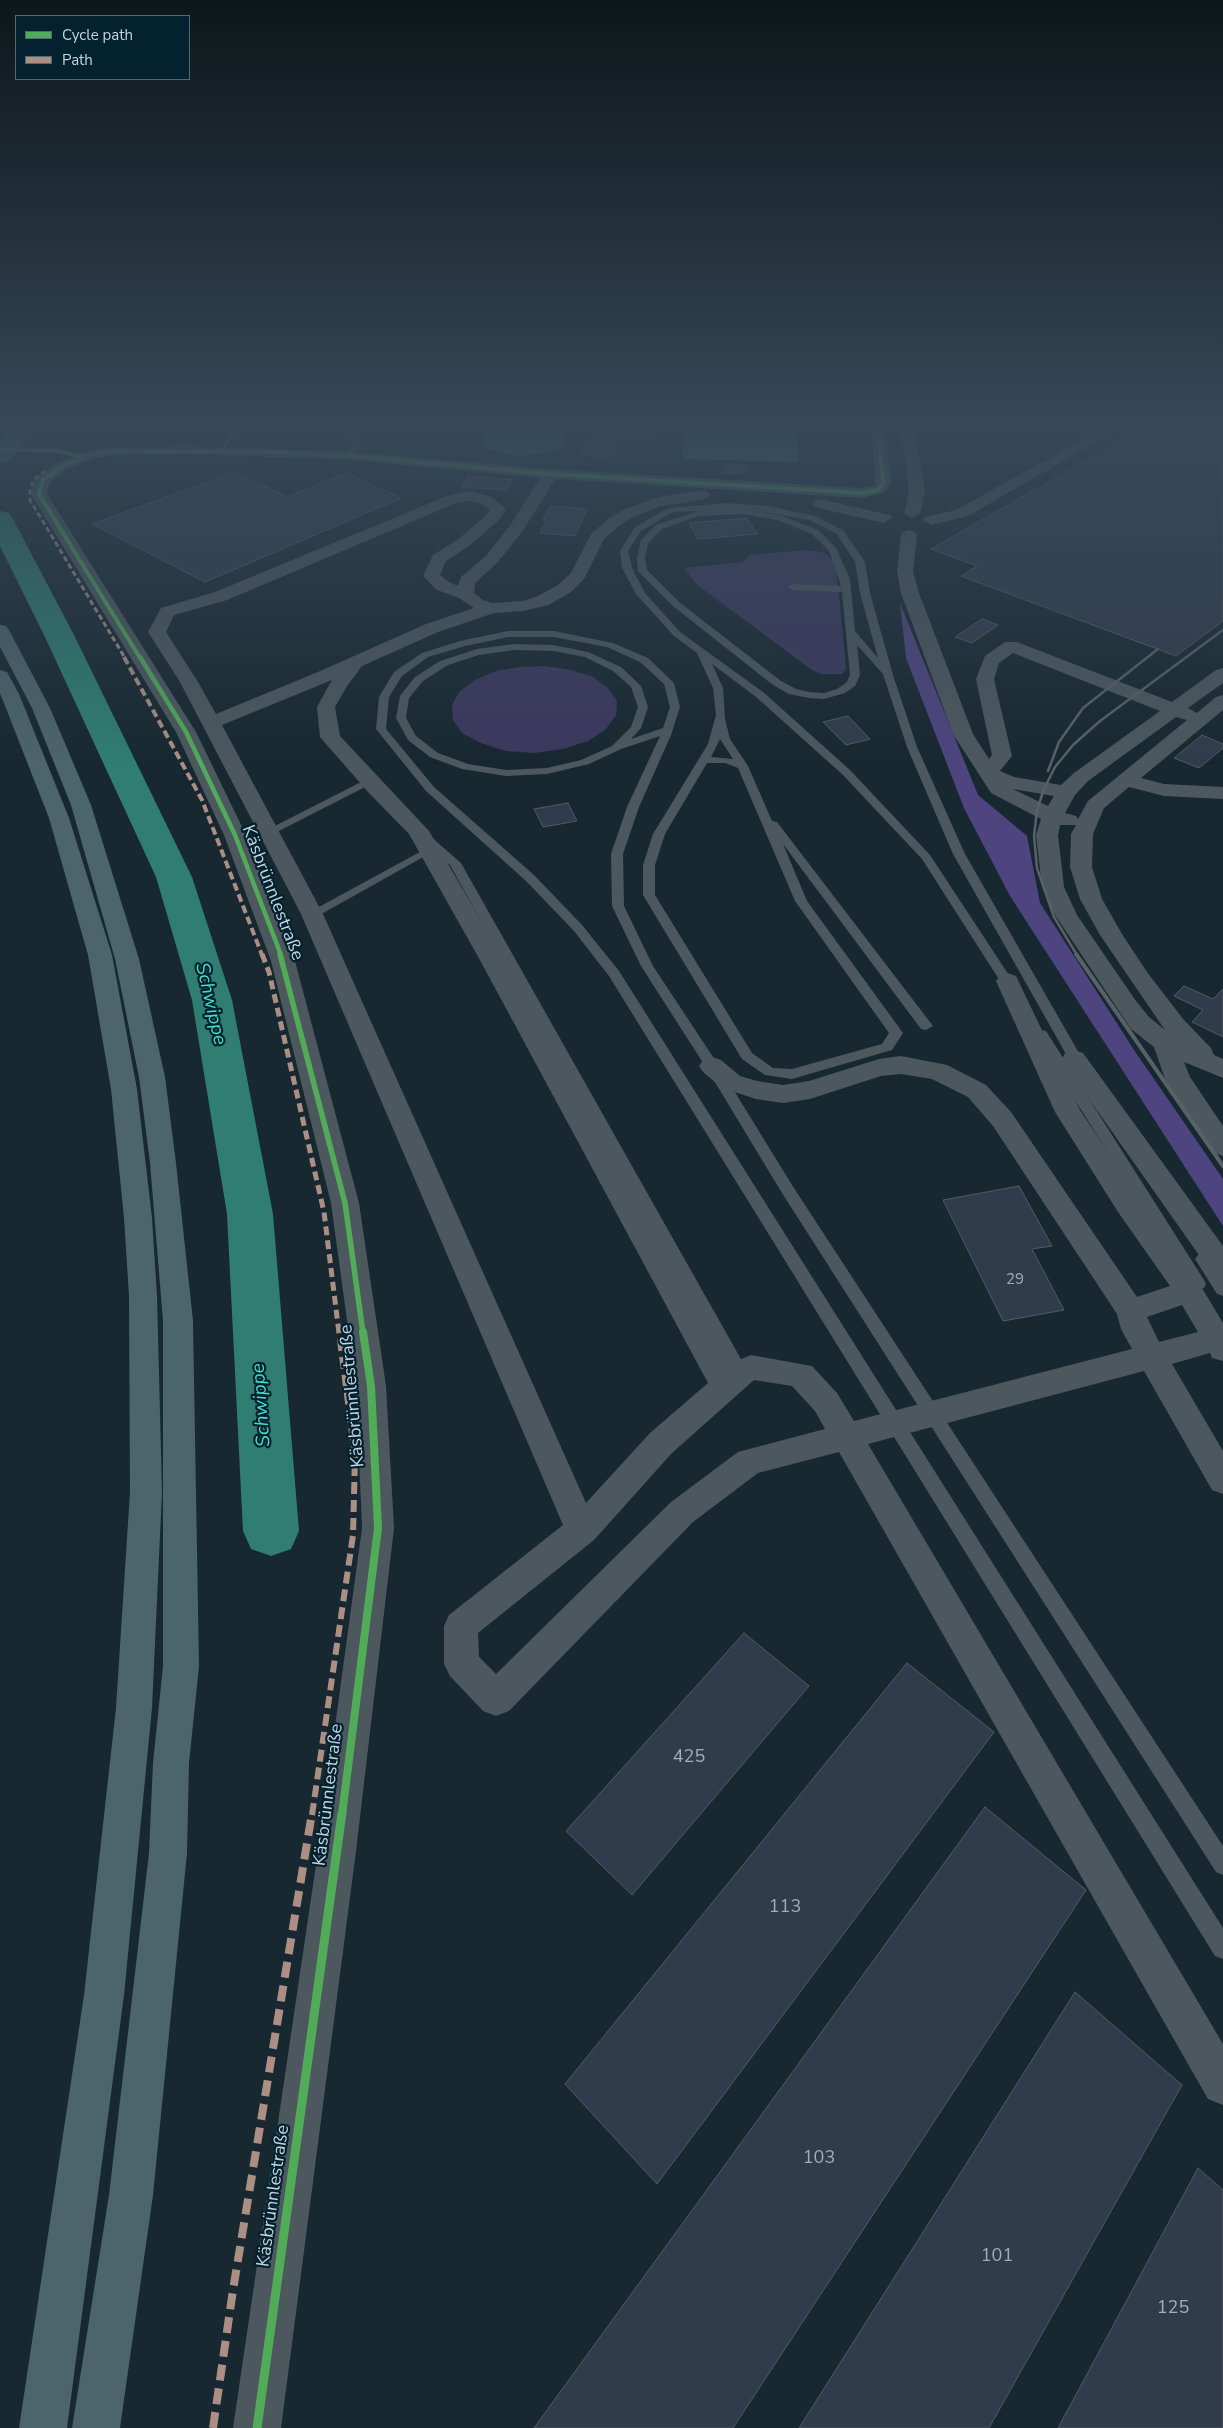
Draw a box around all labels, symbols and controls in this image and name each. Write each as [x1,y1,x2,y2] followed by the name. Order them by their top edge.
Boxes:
[15,15,190,80] legend
[62,25,133,45] text: Cycle path
[62,50,93,70] text: Path
[236,822,308,964] street label: Käsbrünnlestraße
[189,961,231,1047] water label: Schwippe
[1006,1271,1024,1289] house number: 29
[336,1324,370,1468] street label: Käsbrünnlestraße
[248,1362,276,1448] water label: Schwippe
[310,1723,348,1867] street label: Käsbrünnlestraße
[673,1747,705,1769] house number: 425
[769,1897,801,1919] house number: 113
[253,2124,295,2268] street label: Käsbrünnlestraße
[803,2148,835,2170] house number: 103
[981,2246,1013,2268] house number: 101
[1157,2298,1189,2320] house number: 125

